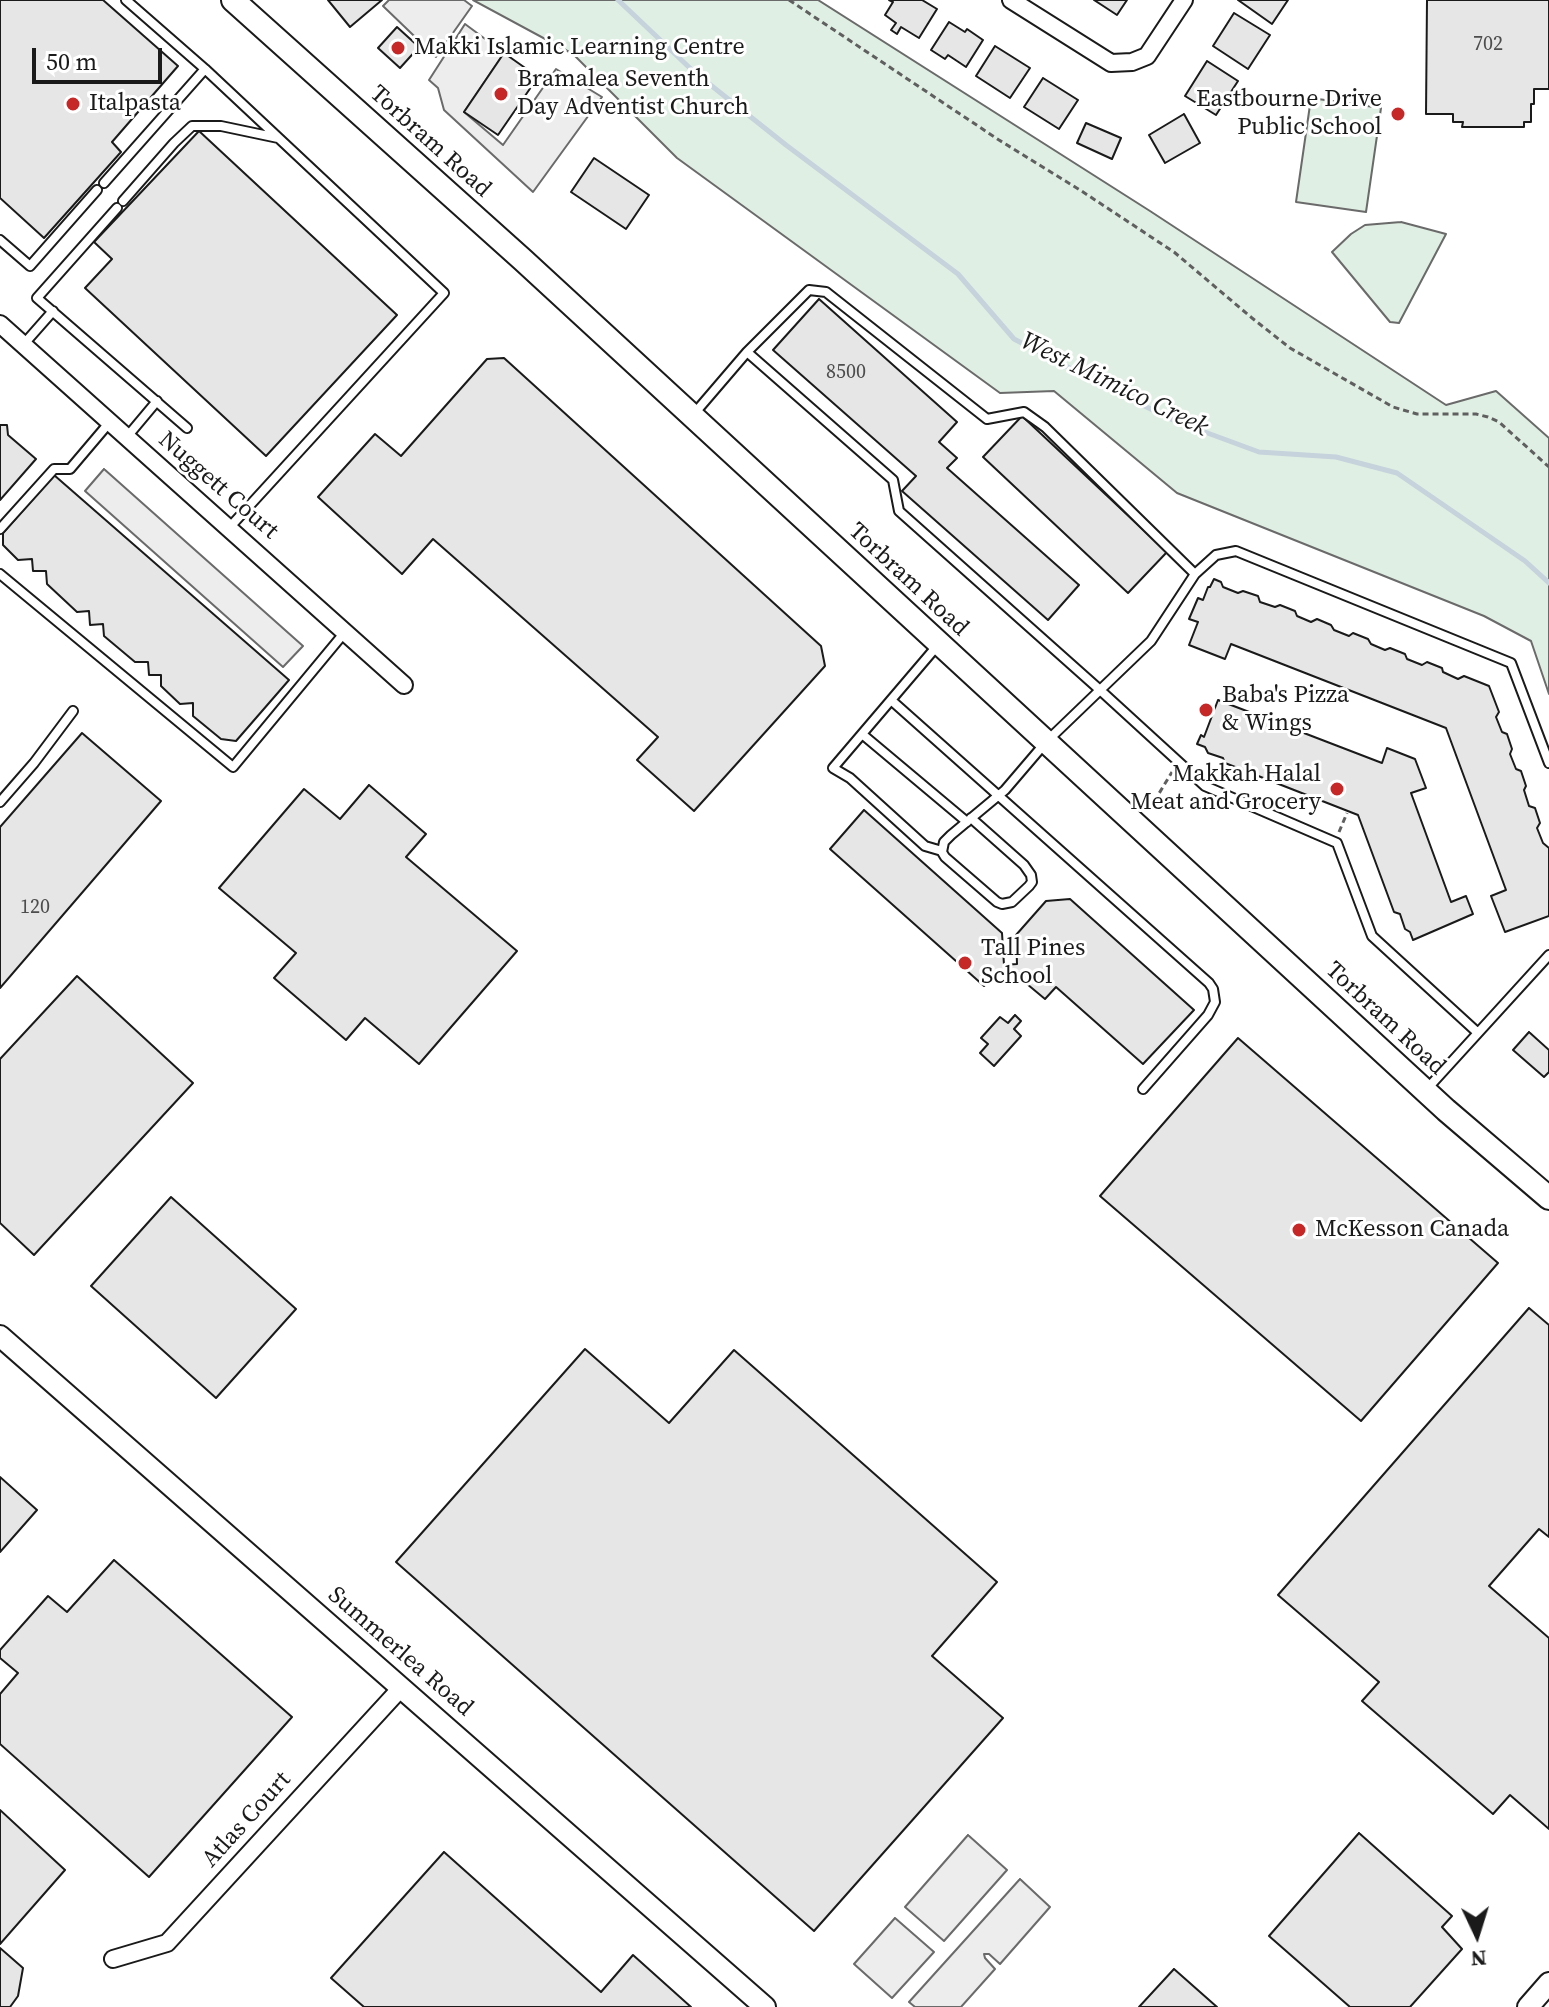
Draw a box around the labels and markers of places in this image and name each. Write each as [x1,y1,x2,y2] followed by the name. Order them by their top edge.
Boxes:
[414,34,745,62] place label: Makki Islamic Learning Centre
[389,39,407,57] marker: Makki Islamic Learning Centre
[517,66,749,122] place label: Bramalea Seventh Day Adventist Church
[492,85,510,103] marker: Bramalea Seventh Day Adventist Church
[1196,86,1382,142] place label: Eastbourne Drive Public School
[89,90,181,118] place label: Italpasta
[64,95,82,113] marker: Italpasta
[1389,105,1407,123] marker: Eastbourne Drive Public School
[1222,682,1349,738] place label: Baba's Pizza & Wings
[1197,701,1215,719] marker: Baba's Pizza & Wings
[1130,761,1321,817] place label: Makkah Halal Meat and Grocery
[1328,780,1346,798] marker: Makkah Halal Meat and Grocery
[981,935,1085,991] place label: Tall Pines School
[956,954,974,972] marker: Tall Pines School
[1315,1216,1509,1244] place label: McKesson Canada
[1290,1221,1308,1239] marker: McKesson Canada

